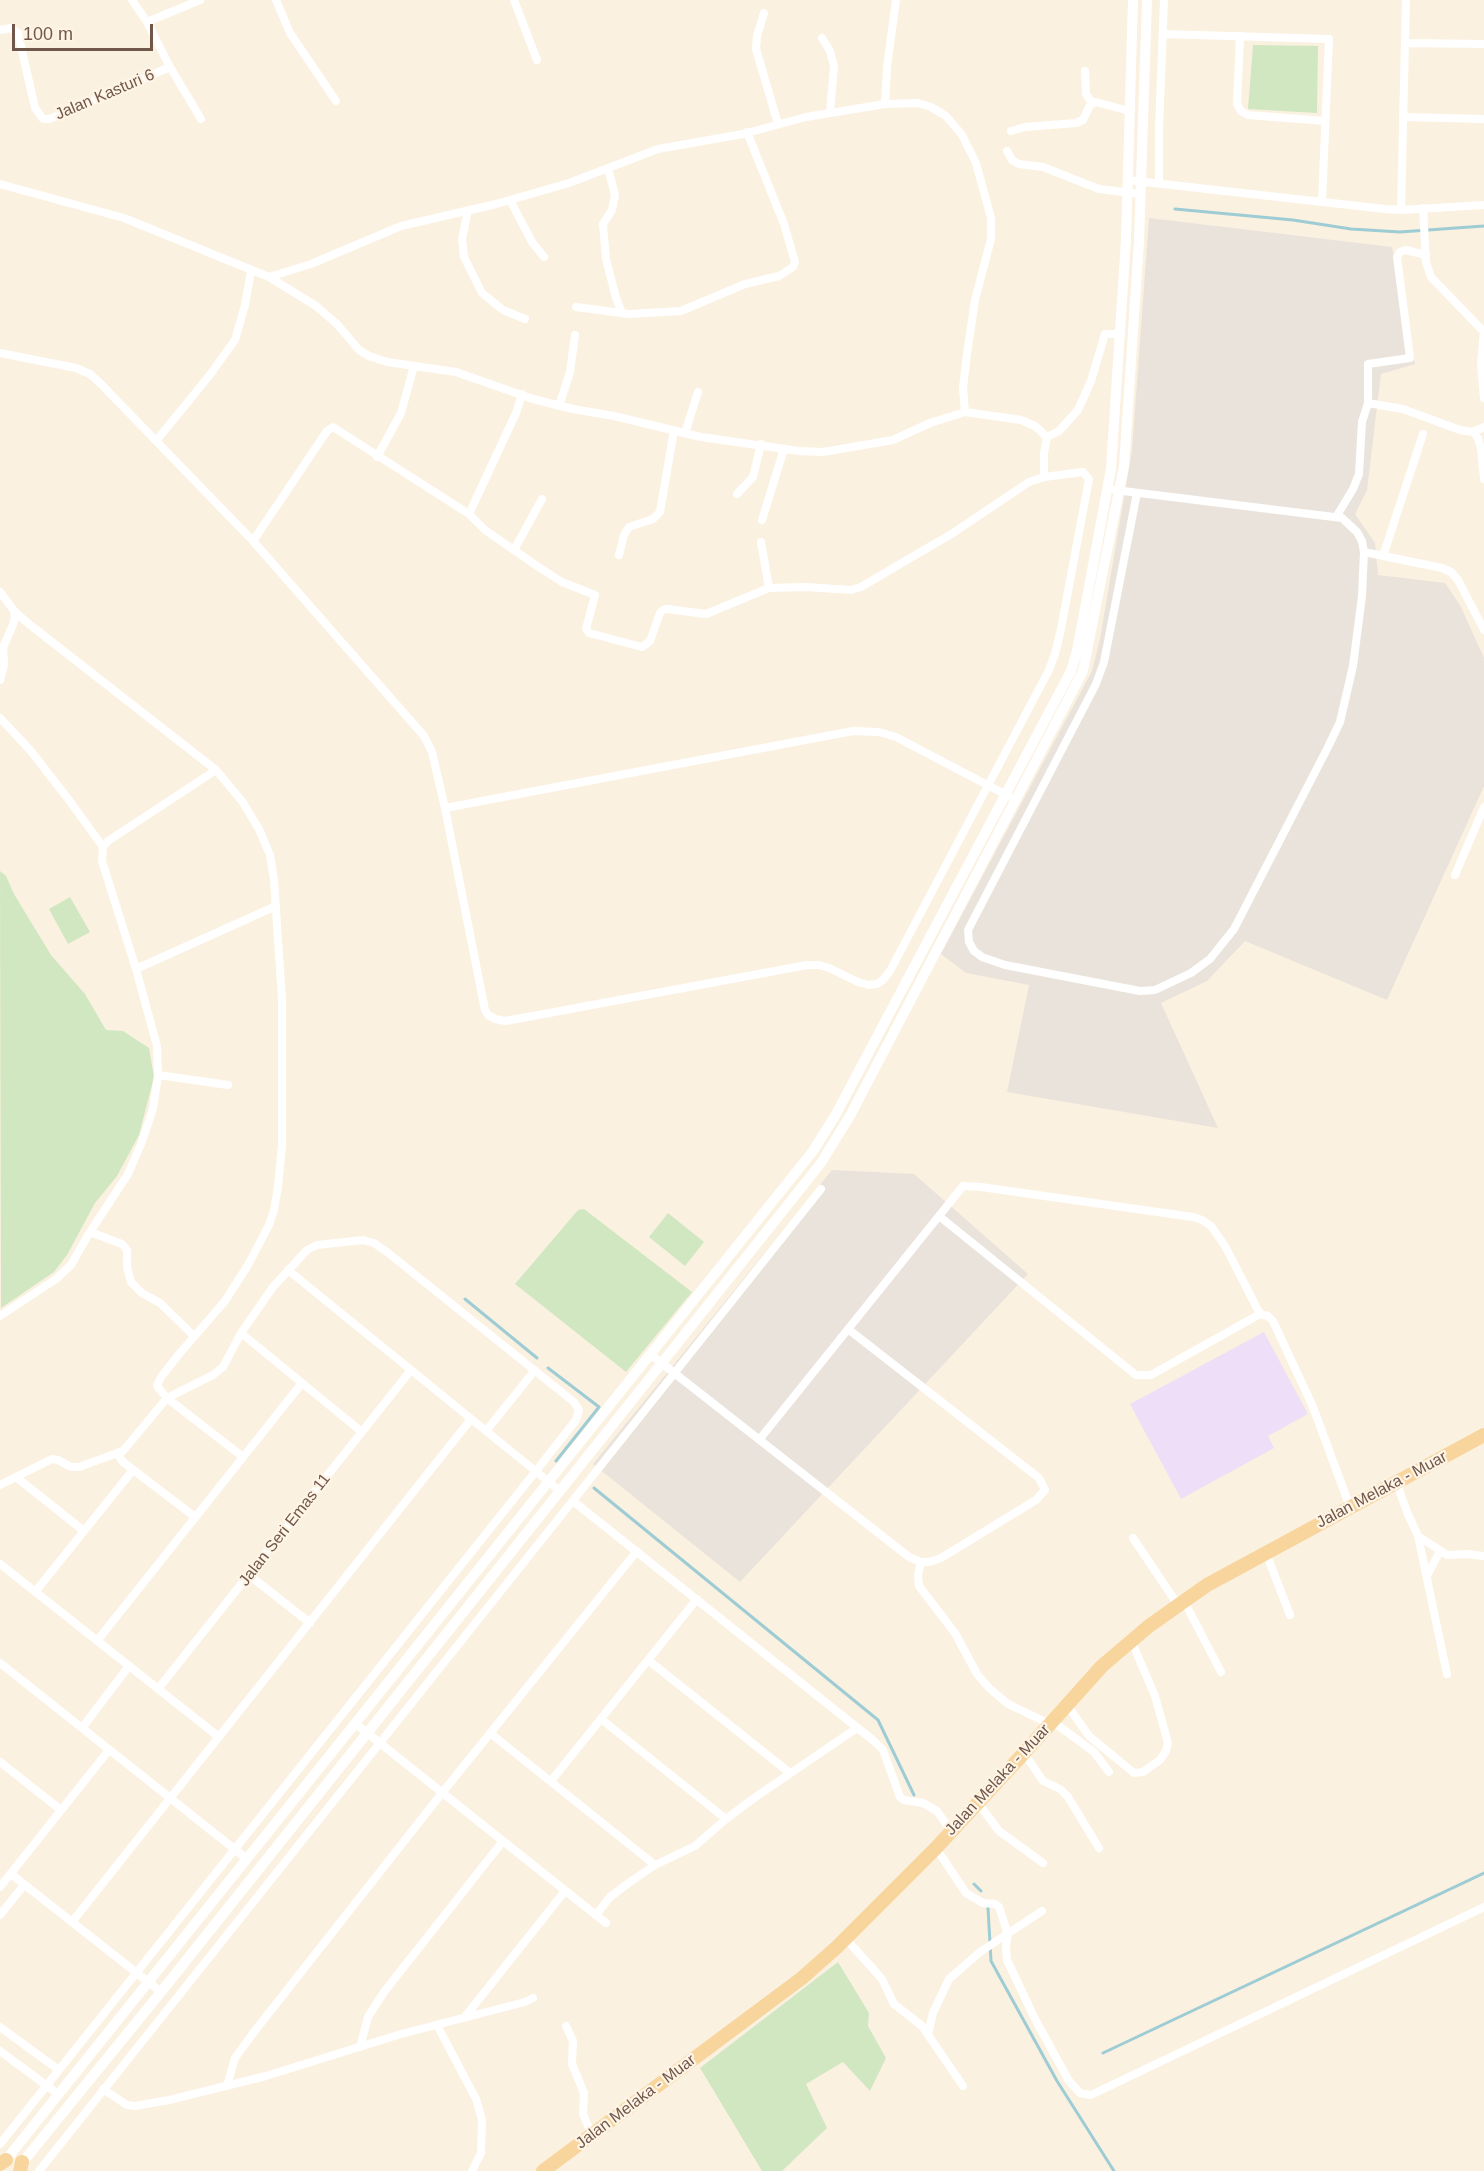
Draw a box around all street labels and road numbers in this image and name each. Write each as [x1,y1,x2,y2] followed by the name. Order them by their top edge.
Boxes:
[53,65,157,125] street label: Jalan Kasturi 6
[1314,1447,1450,1533] street label: Jalan Melaka - Muar
[235,1470,335,1590] street label: Jalan Seri Emas 11
[942,1720,1054,1840] street label: Jalan Melaka - Muar
[572,2051,700,2153] street label: Jalan Melaka - Muar

